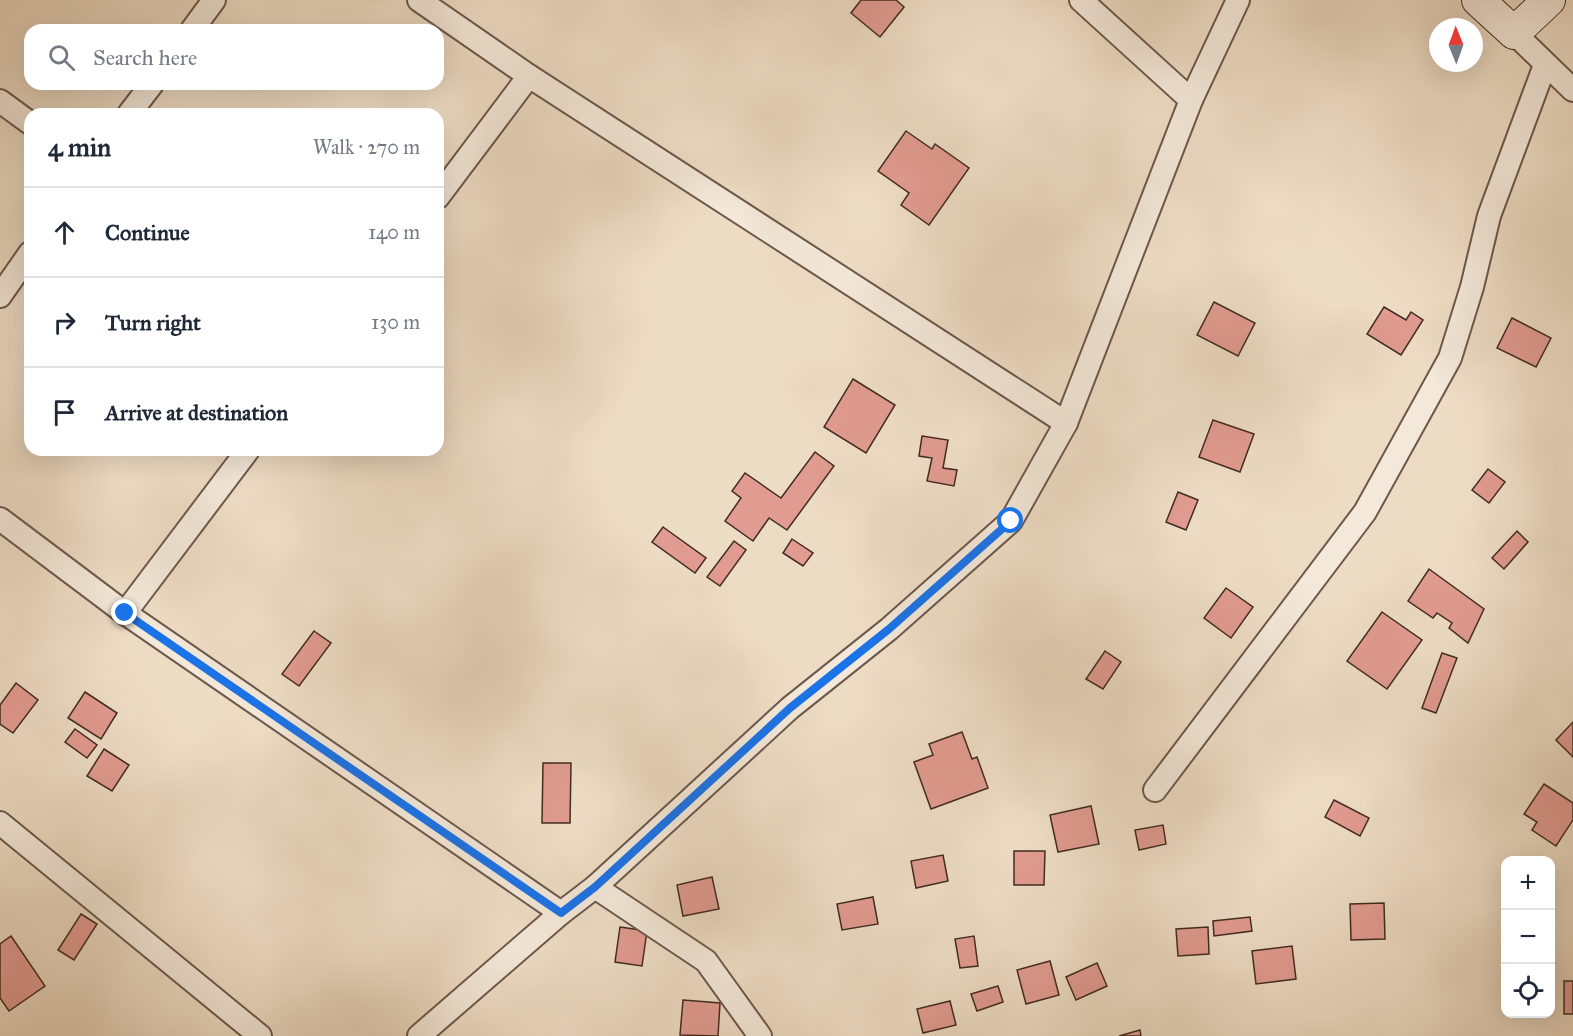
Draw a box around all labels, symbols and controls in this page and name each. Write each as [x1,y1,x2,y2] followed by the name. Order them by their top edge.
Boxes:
[1429,18,1483,72] north arrow
[24,24,444,90] search box
[45,41,78,74] icon: search
[93,44,197,71] text: Search here
[48,131,111,163] text: 4 min
[313,135,420,159] text: Walk · 270 m
[48,216,81,249] icon: ahead
[105,219,190,246] text: Continue
[368,220,420,244] text: 140 m
[48,306,81,339] icon: right
[105,309,201,336] text: Turn right
[371,310,420,334] text: 130 m
[48,396,81,429] icon: arrive
[105,399,288,426] text: Arrive at destination
[997,507,1023,533] route start
[111,599,137,625] route end
[1501,856,1555,1018] map controls
[1501,856,1555,910] button: +
[1501,910,1555,964] button: −
[1501,964,1555,1018] button: locate

